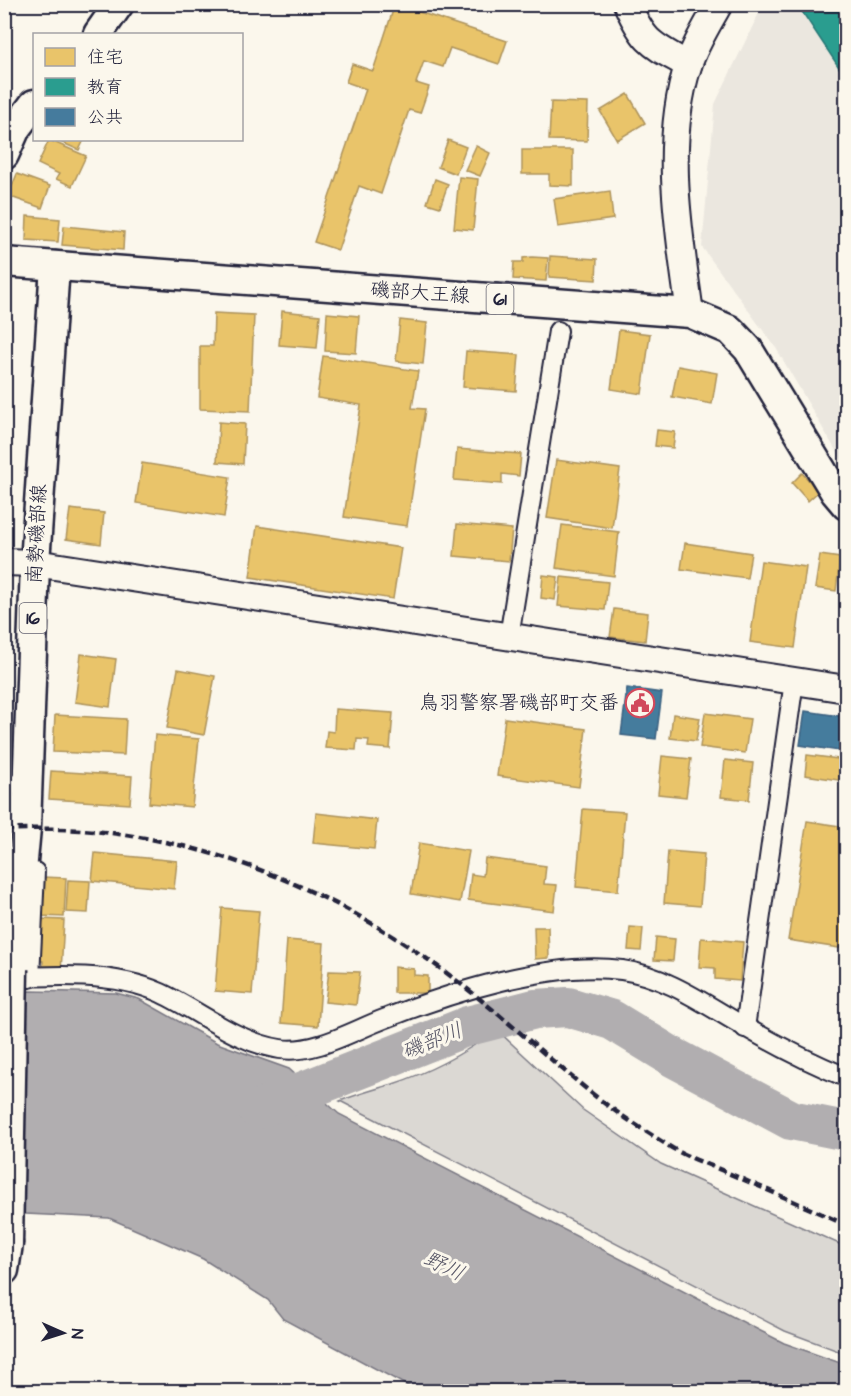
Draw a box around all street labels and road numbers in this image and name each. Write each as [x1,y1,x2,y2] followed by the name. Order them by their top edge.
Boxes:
[369,276,471,310] street label: 磯部大王線
[486,284,514,314] road number: 61
[20,483,54,585] street label: 南勢磯部線
[20,603,46,633] road number: 16

